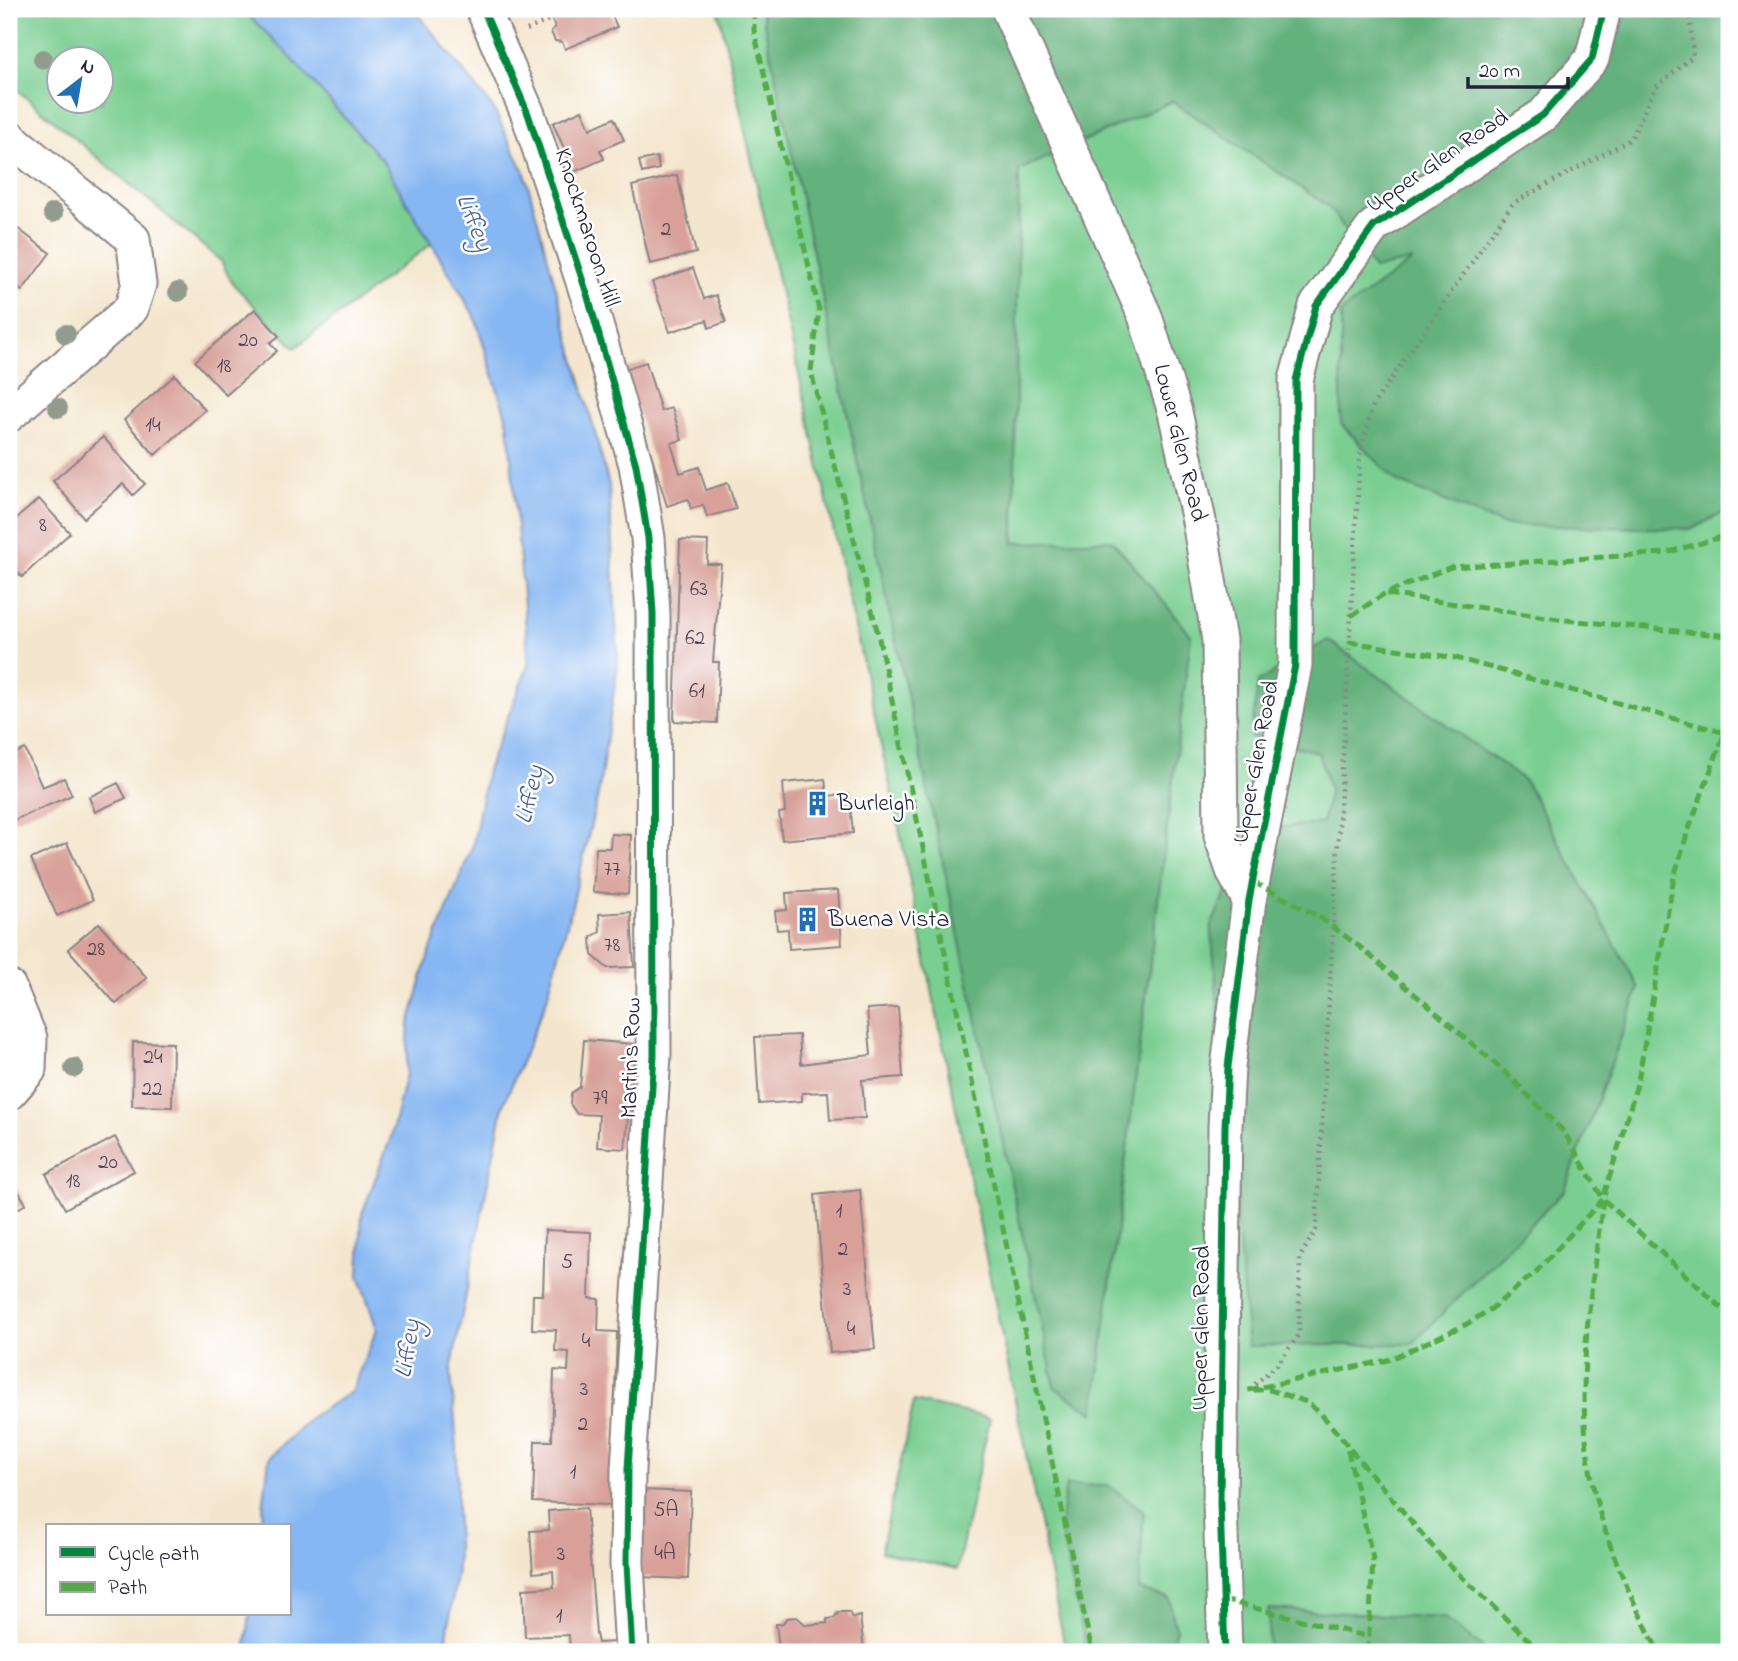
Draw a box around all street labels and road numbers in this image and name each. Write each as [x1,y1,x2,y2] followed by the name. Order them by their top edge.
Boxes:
[1360,101,1517,223] street label: Upper Glen Road
[544,144,628,312] street label: Knockmaroon Hill
[1143,361,1216,526] street label: Lower Glen Road
[1224,677,1290,846] street label: Upper Glen Road
[612,997,652,1119] street label: Martin's Row
[1183,1245,1221,1411] street label: Upper Glen Road

